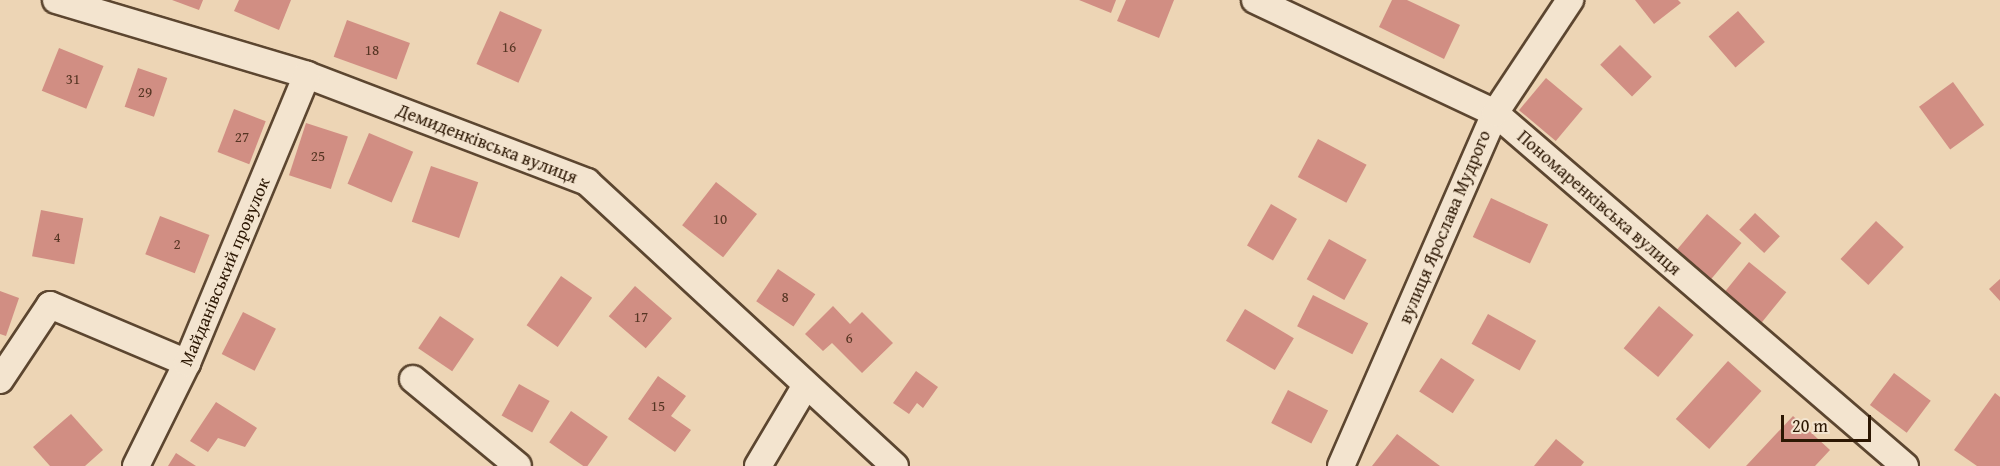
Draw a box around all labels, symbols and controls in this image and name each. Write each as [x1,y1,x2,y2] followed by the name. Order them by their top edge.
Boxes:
[502,38,516,56] house number: 16
[365,41,379,59] house number: 18
[66,70,80,88] house number: 31
[138,83,152,101] house number: 29
[394,100,580,188] street label: Демиденківська вулиця
[1513,126,1685,280] street label: Пономаренківська вулиця
[1394,127,1496,327] street label: вулиця Ярослава Мудрого
[235,128,249,146] house number: 27
[311,147,325,165] house number: 25
[175,174,275,370] street label: Майданівський провулок
[713,210,727,228] house number: 10
[53,228,61,246] house number: 4
[173,235,181,253] house number: 2
[781,288,789,306] house number: 8
[634,308,648,326] house number: 17
[845,329,853,347] house number: 6
[651,397,665,415] house number: 15
[1784,403,1874,441] scale bar
[1792,412,1828,439] text: 20 m

